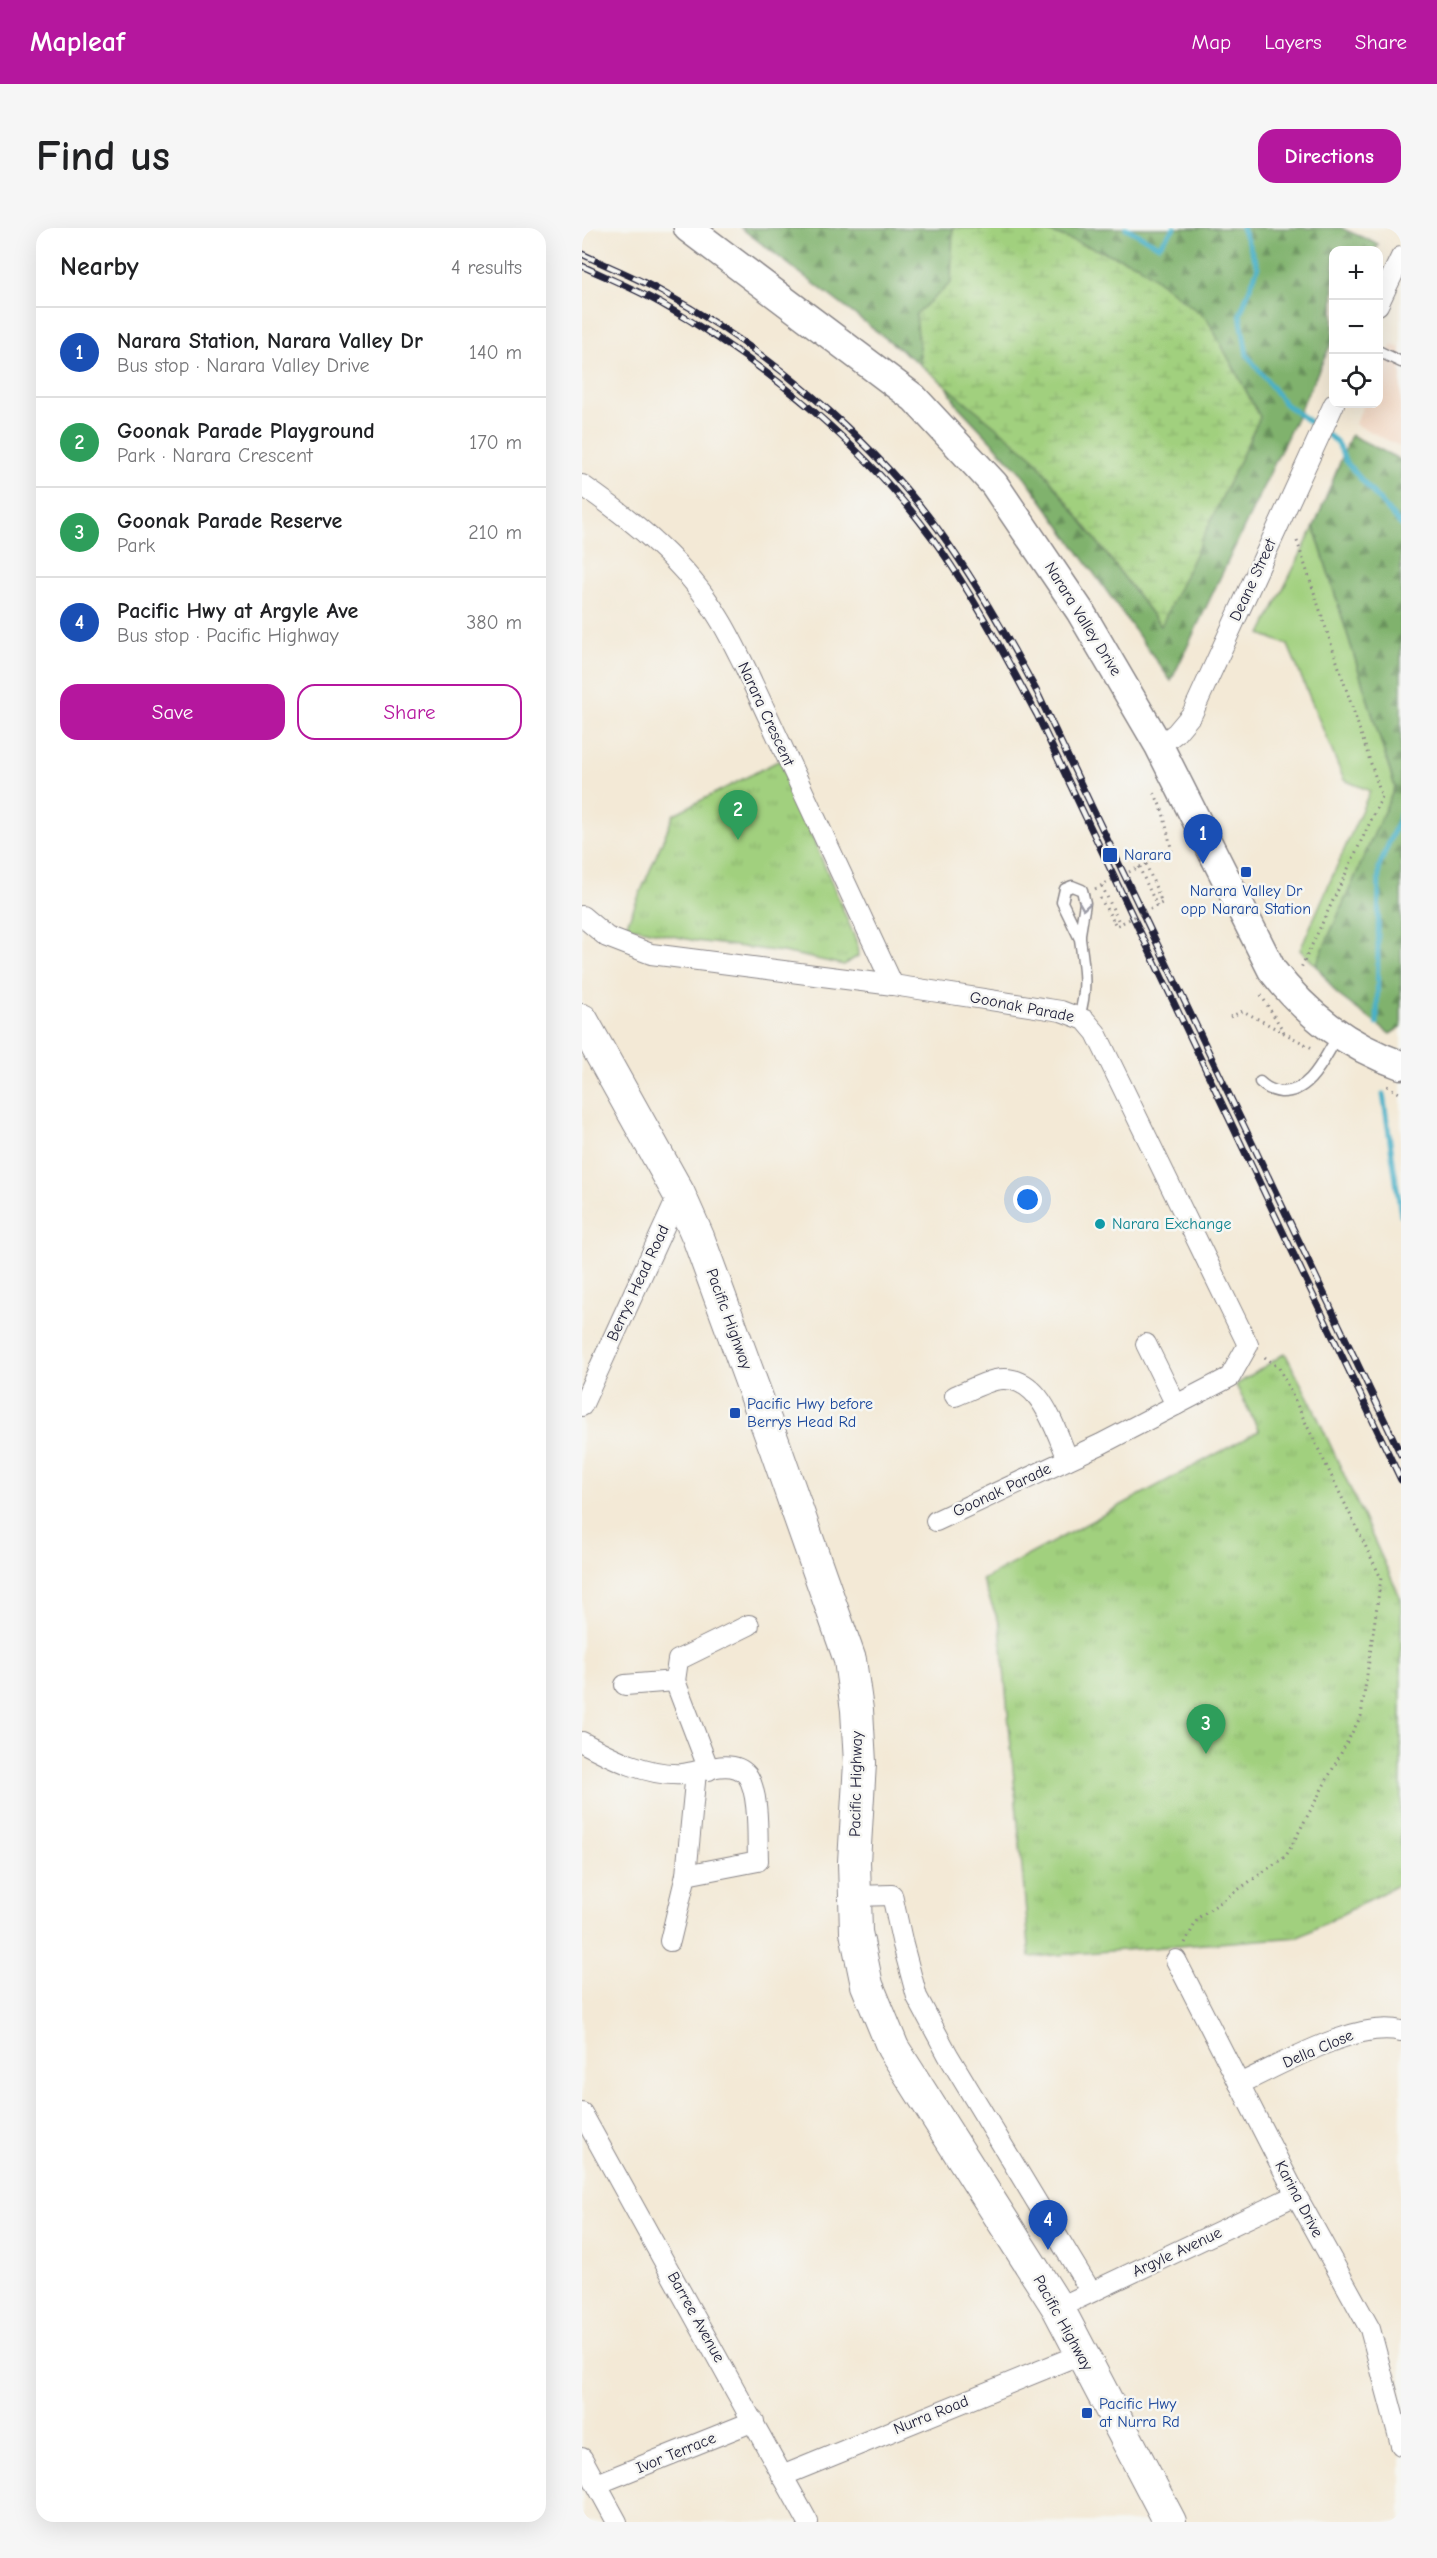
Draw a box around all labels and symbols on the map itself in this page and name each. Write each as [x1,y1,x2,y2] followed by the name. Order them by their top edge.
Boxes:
[1226,536,1280,624] street label: Deane Street
[1041,559,1125,679] street label: Narara Valley Drive
[734,659,798,769] street label: Narara Crescent
[718,790,758,840] pin: 2
[1184,814,1222,864] pin: 1
[1101,846,1119,864] marker: Narara
[1124,846,1171,864] place label: Narara
[1239,865,1253,879] marker: Narara Valley Dr opp Narara Station
[1181,882,1311,918] place label: Narara Valley Dr opp Narara Station
[1078,902,1090,911] one-way arrow
[968,988,1076,1026] street label: Goonak Parade
[1013,1185,1042,1214] your location
[1112,1215,1232,1233] place label: Narara Exchange
[1093,1217,1107,1231] marker: Narara Exchange
[603,1222,673,1344] street label: Berrys Head Road
[702,1266,756,1373] street label: Pacific Highway
[747,1395,873,1431] place label: Pacific Hwy before Berrys Head Rd
[728,1406,742,1420] marker: Pacific Hwy before Berrys Head Rd
[950,1459,1054,1521] street label: Goonak Parade
[1186,1704,1226,1754] pin: 3
[846,1730,866,1837] street label: Pacific Highway
[1280,2026,1356,2072] street label: Della Close
[1271,2158,1327,2240] street label: Karina Drive
[1028,2200,1068,2250] pin: 4
[1130,2223,1224,2281] street label: Argyle Avenue
[664,2269,728,2365] street label: Barree Avenue
[1029,2272,1097,2374] street label: Pacific Highway
[891,2392,971,2438] street label: Nurra Road
[1099,2395,1180,2431] place label: Pacific Hwy at Nurra Rd
[1080,2406,1094,2420] marker: Pacific Hwy at Nurra Rd
[634,2429,718,2477] street label: Ivor Terrace

